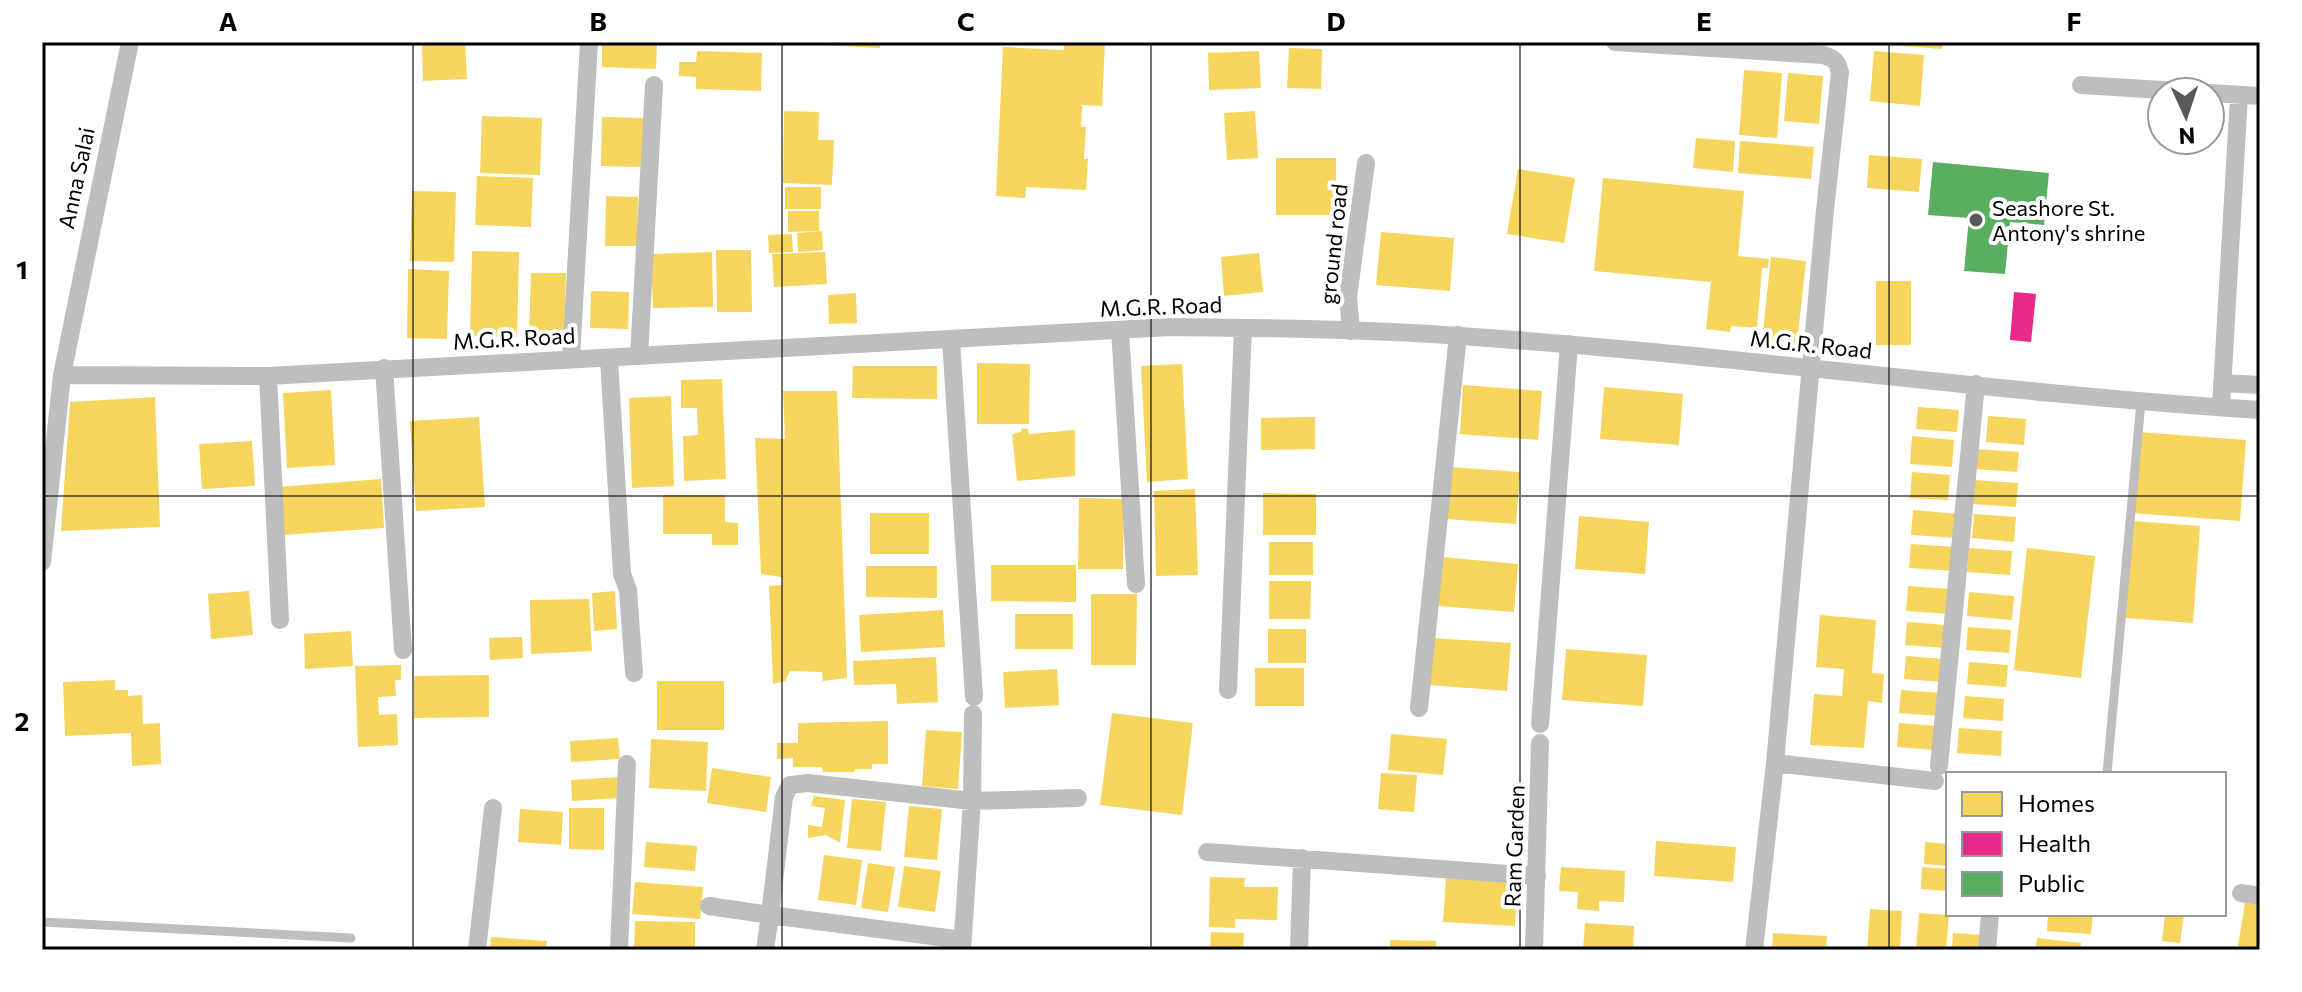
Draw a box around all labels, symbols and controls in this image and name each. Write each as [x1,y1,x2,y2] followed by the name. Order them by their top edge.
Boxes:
[219,5,238,36] text: A
[589,5,607,36] text: B
[957,5,975,36] text: C
[1326,5,1346,36] text: D
[1696,5,1712,36] text: E
[2066,5,2082,36] text: F
[2146,76,2226,156] north arrow
[2178,123,2196,150] text: N
[52,125,100,231] street label: Anna Salai
[1313,182,1353,306] street label: ground road
[1992,194,2145,246] place label: Seashore St. Antony's shrine
[1967,211,1985,229] marker: Seashore St. Antony's shrine
[16,253,28,284] text: 1
[1099,290,1223,322] street label: M.G.R. Road
[452,321,576,355] street label: M.G.R. Road
[1749,324,1873,364] street label: M.G.R. Road
[15,705,29,736] text: 2
[1946,772,2226,916] legend
[1498,784,1530,908] street label: Ram Garden
[2018,788,2095,817] text: Homes
[2018,828,2091,857] text: Health
[2018,868,2085,897] text: Public

